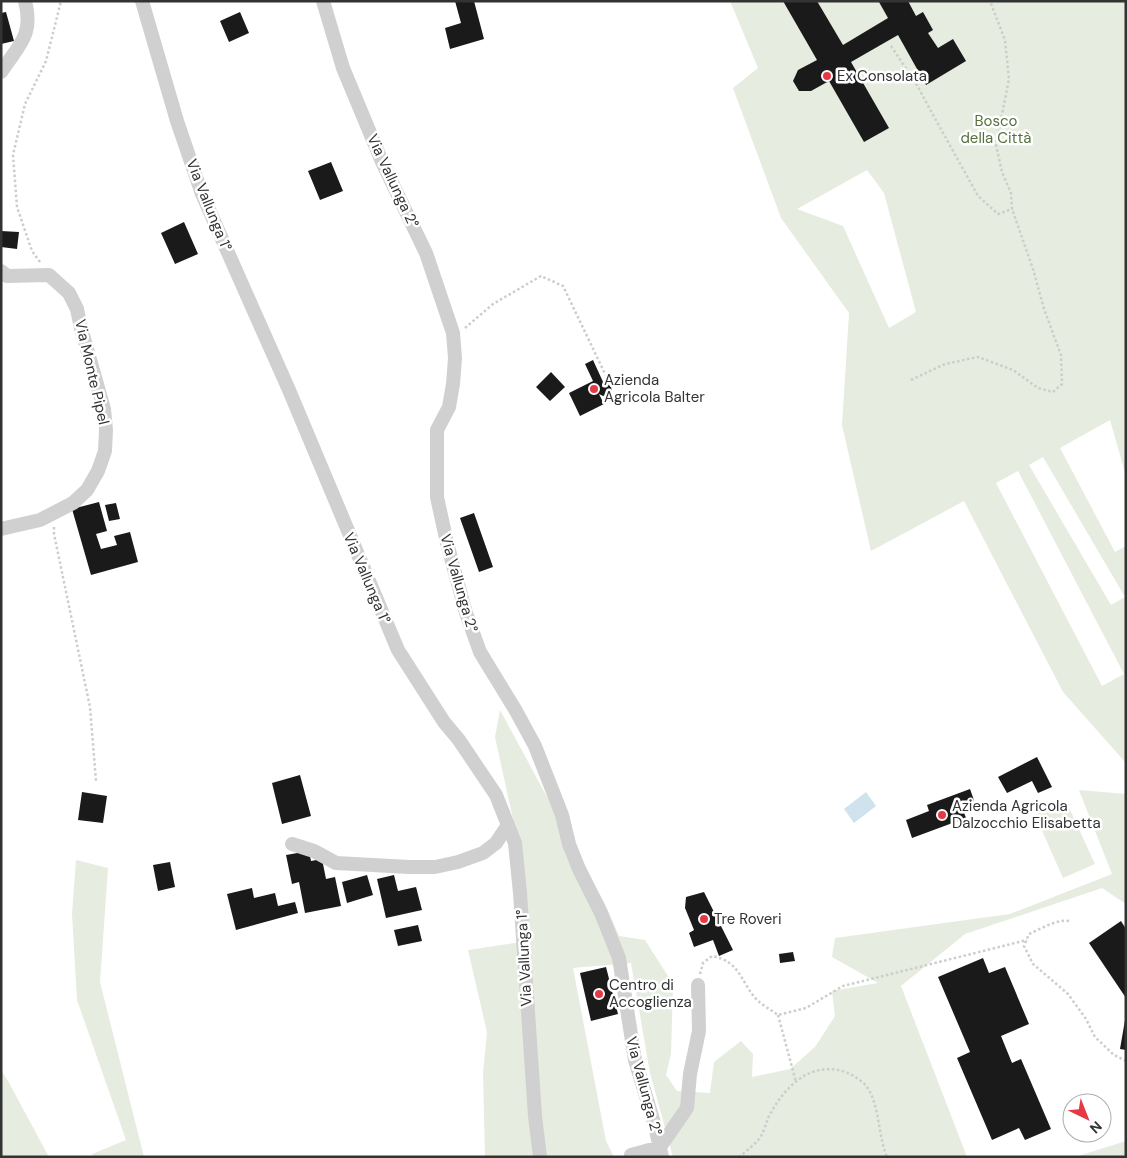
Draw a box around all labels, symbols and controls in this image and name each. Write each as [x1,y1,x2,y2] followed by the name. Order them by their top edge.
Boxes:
[837,66,927,86] place label: Ex Consolata
[821,70,833,82] marker: Ex Consolata
[960,111,1032,148] park label: Bosco della Città
[363,131,423,231] street label: Via Vallunga 2°
[181,156,237,254] street label: Via Vallunga 1°
[70,317,114,427] street label: Via Monte Pipel
[604,370,705,407] place label: Azienda Agricola Balter
[588,383,600,395] marker: Azienda Agricola Balter
[339,529,395,627] street label: Via Vallunga 1°
[435,532,483,634] street label: Via Vallunga 2°
[952,796,1101,833] place label: Azienda Agricola Dalzocchio Elisabetta
[936,809,948,821] marker: Azienda Agricola Dalzocchio Elisabetta
[511,909,537,1007] street label: Via Vallunga 1°
[714,909,782,929] place label: Tre Roveri
[698,913,710,925] marker: Tre Roveri
[609,975,692,1012] place label: Centro di Accoglienza
[593,988,605,1000] marker: Centro di Accoglienza
[621,1034,667,1138] street label: Via Vallunga 2°
[1062,1093,1112,1143] north arrow
[1086,1117,1106,1138] text: N

